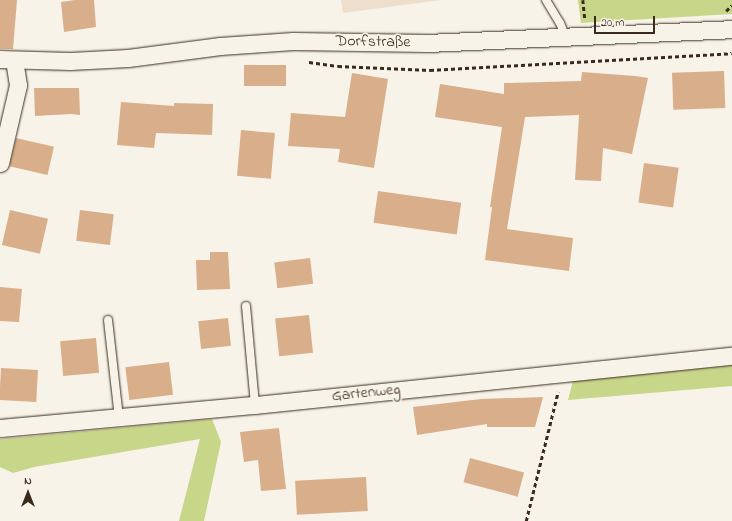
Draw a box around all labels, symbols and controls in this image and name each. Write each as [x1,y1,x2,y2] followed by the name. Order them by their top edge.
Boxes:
[596,8,657,34] scale bar
[601,14,624,32] text: 20 m
[335,32,411,52] street label: Dorfstraße
[331,380,401,406] street label: Gartenweg
[8,473,48,513] north arrow
[24,473,32,489] text: N

